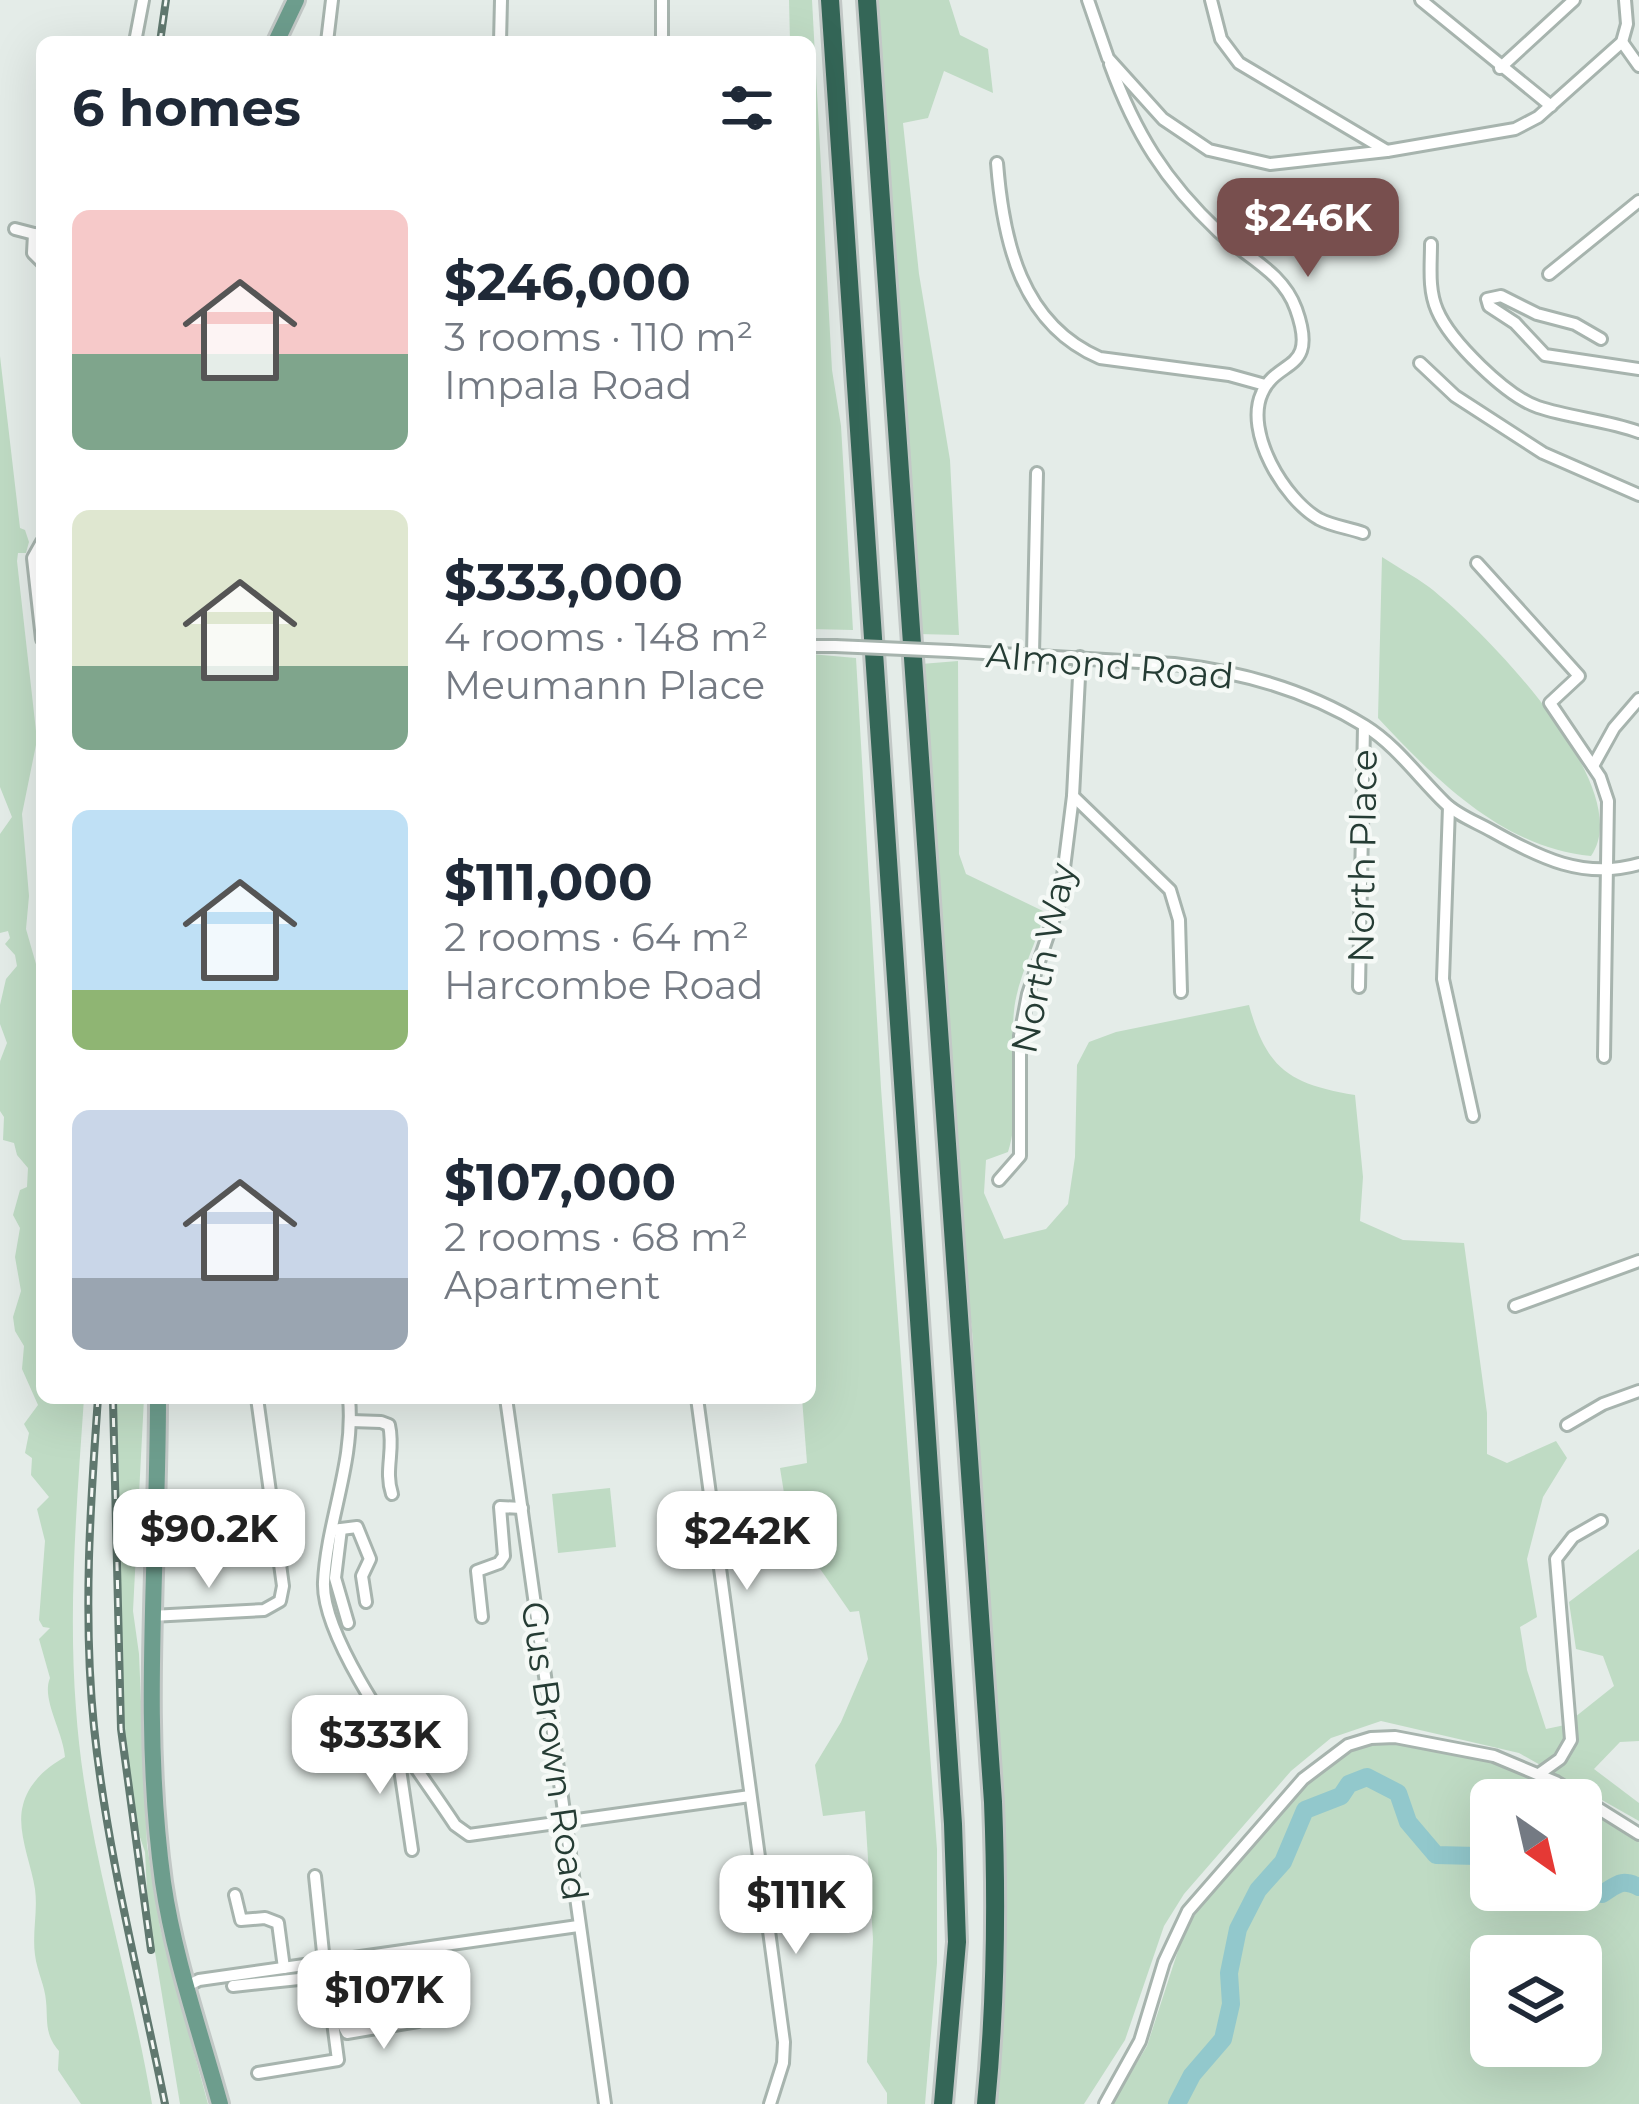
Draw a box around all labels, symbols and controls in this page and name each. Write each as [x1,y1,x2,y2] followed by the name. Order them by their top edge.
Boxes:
[714,75,780,141] icon: filters
[72,77,301,139] text: 6 homes
[1224,178,1392,280] pin: $246K
[1244,193,1372,241] text: $246K
[444,251,691,313] text: $246,000
[168,258,312,402] icon: home
[444,313,753,361] text: 3 rooms · 110 m²
[444,361,692,409] text: Impala Road
[444,551,683,613] text: $333,000
[168,558,312,702] icon: home
[444,613,768,661] text: 4 rooms · 148 m²
[984,632,1236,698] street label: Almond Road
[444,661,765,709] text: Meumann Place
[1338,749,1386,963] street label: North Place
[444,851,653,913] text: $111,000
[168,858,312,1002] icon: home
[1001,858,1085,1057] street label: North Way
[444,913,749,961] text: 2 rooms · 64 m²
[444,961,764,1009] text: Harcombe Road
[444,1151,676,1213] text: $107,000
[168,1158,312,1302] icon: home
[444,1213,748,1261] text: 2 rooms · 68 m²
[444,1261,660,1309] text: Apartment
[111,1489,307,1591] pin: $90.2K
[663,1491,831,1593] pin: $242K
[140,1504,278,1552] text: $90.2K
[684,1506,810,1554] text: $242K
[512,1599,598,1903] street label: Gus Brown Road
[296,1695,464,1797] pin: $333K
[319,1710,441,1758] text: $333K
[1470,1779,1602,1911] north arrow
[1470,1779,1602,2067] map controls
[712,1855,880,1957] pin: $111K
[746,1870,846,1918] text: $111K
[1470,1935,1602,2067] button: layers
[300,1950,468,2052] pin: $107K
[324,1965,444,2013] text: $107K

